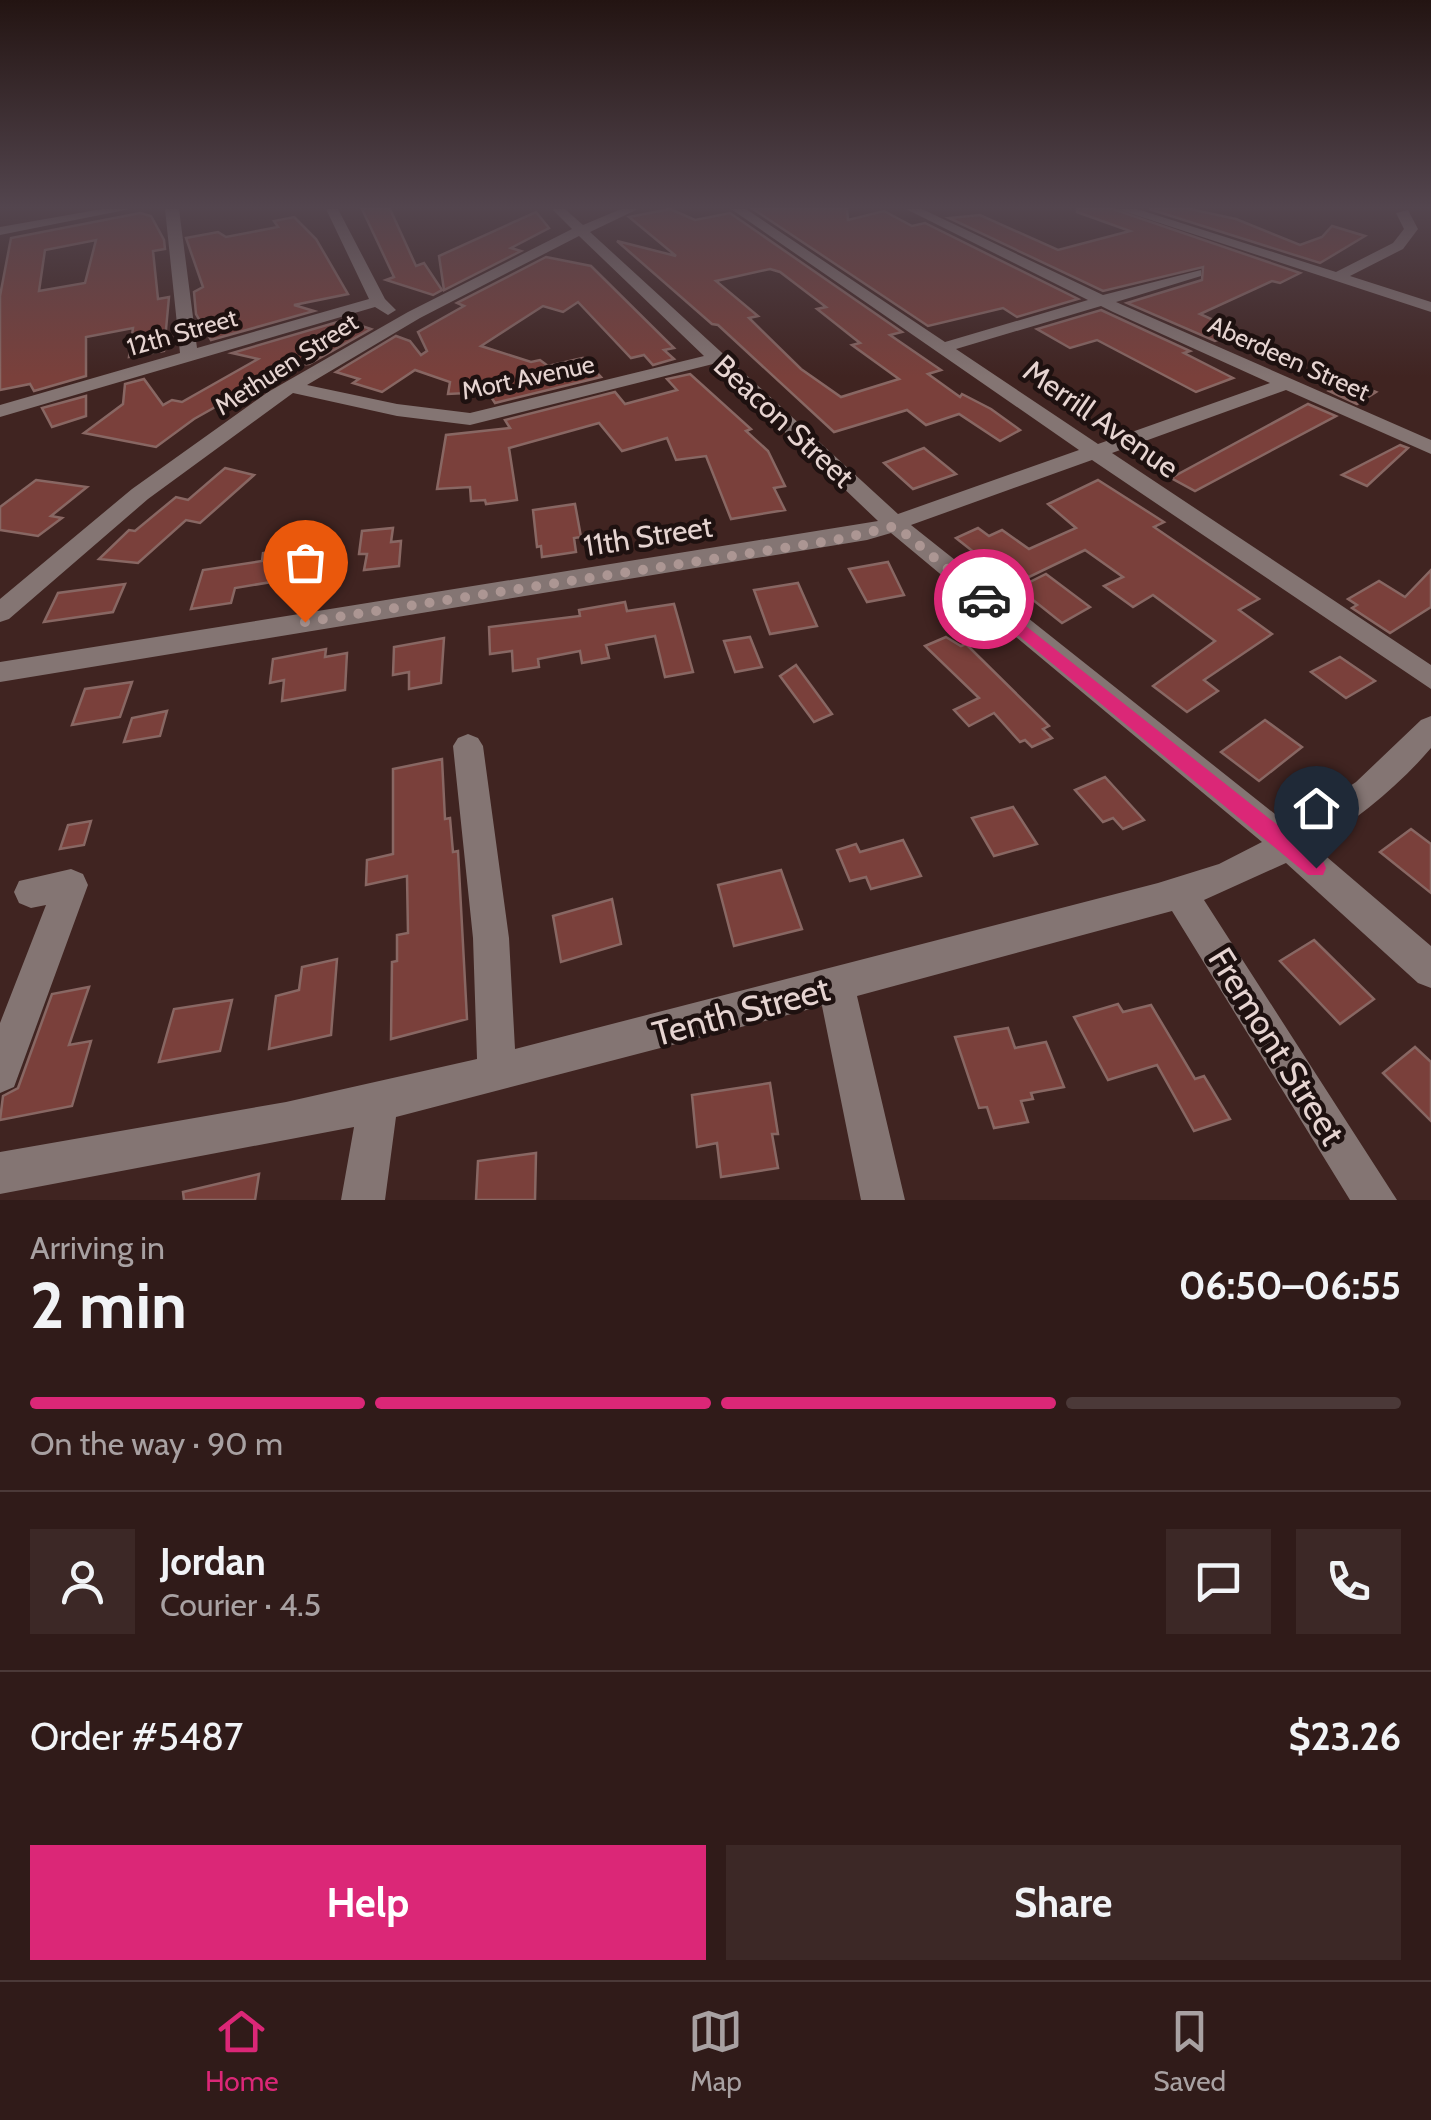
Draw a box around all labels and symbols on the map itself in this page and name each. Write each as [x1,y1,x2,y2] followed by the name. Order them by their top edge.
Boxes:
[124,302,241,362] street label: 12th Street
[209,306,364,421] street label: Methuen Street
[1204,309,1375,407] street label: Aberdeen Street
[706,347,862,495] street label: Beacon Street
[459,348,597,406] street label: Mort Avenue
[1016,352,1186,486] street label: Merrill Avenue
[581,508,715,564] street label: 11th Street
[263,520,348,623] pin
[934,549,1034,649] courier
[1274,766,1359,869] pin
[1199,940,1355,1153] street label: Fremont Street
[648,967,835,1055] street label: Tenth Street

